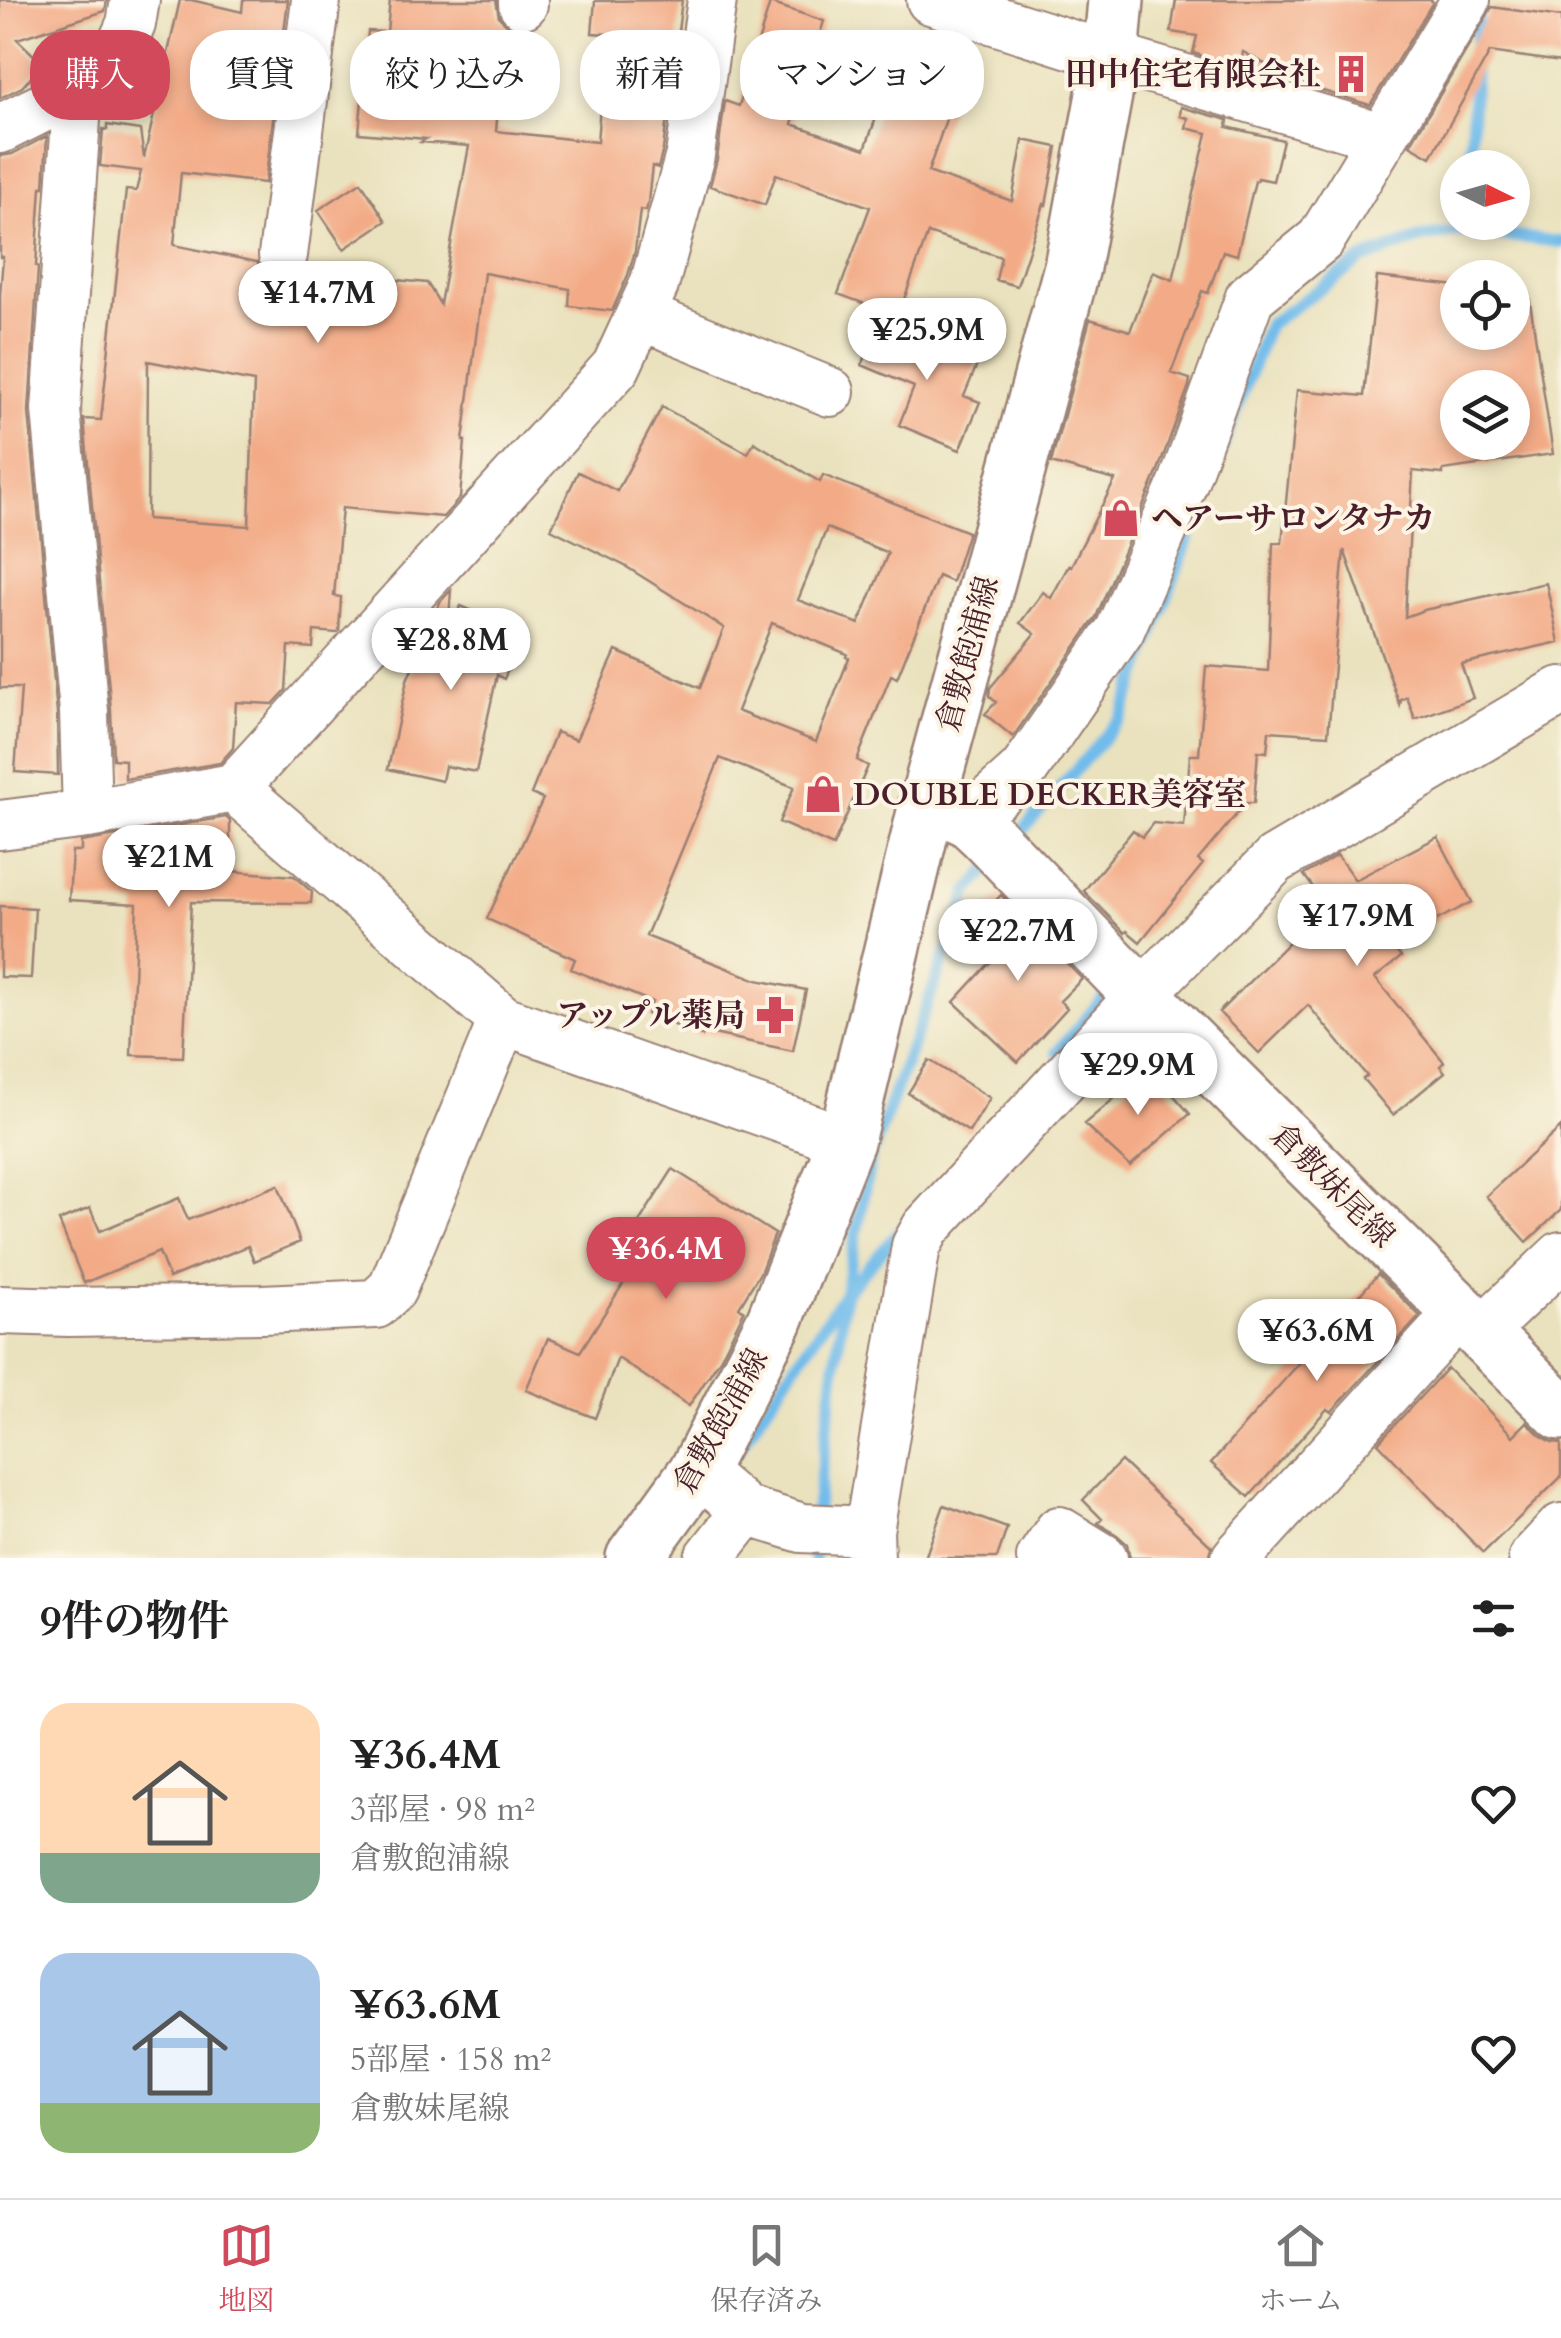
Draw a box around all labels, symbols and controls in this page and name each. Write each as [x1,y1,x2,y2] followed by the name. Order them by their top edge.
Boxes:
[30,30,170,120] chip: 購入
[190,30,330,120] chip: 賃貸
[350,30,560,120] chip: 絞り込み
[580,30,720,120] chip: 新着
[740,30,984,120] chip: マンション
[1065,53,1321,97] place label: 田中住宅有限会社
[1330,53,1372,95] building icon: 田中住宅有限会社
[1440,150,1530,240] north arrow
[1440,150,1530,460] map controls
[1440,260,1530,350] button: locate
[237,261,399,346] pin: ¥14.7M
[260,271,376,315] text: ¥14.7M
[846,298,1008,383] pin: ¥25.9M
[869,308,985,352] text: ¥25.9M
[1440,370,1530,460] button: layers
[1100,497,1142,539] shop icon: ヘアーサロンタナカ
[1151,497,1435,541] place label: ヘアーサロンタナカ
[926,571,1010,737] street label: 倉敷飽浦線
[370,608,532,693] pin: ¥28.8M
[393,618,509,662] text: ¥28.8M
[802,773,844,815] shop icon: DOUBLE DECKER美容室
[853,773,1246,817] place label: DOUBLE DECKER美容室
[110,825,228,910] pin: ¥21M
[124,835,214,879] text: ¥21M
[1276,884,1438,969] pin: ¥17.9M
[1299,894,1415,938] text: ¥17.9M
[937,899,1099,984] pin: ¥22.7M
[960,909,1076,953] text: ¥22.7M
[557,994,745,1038] place label: アップル薬局
[754,994,796,1036] pharmacy icon: アップル薬局
[1057,1033,1219,1118] pin: ¥29.9M
[1080,1043,1196,1087] text: ¥29.9M
[1260,1114,1404,1258] street label: 倉敷妹尾線
[585,1217,747,1302] pin: ¥36.4M
[608,1227,724,1271] text: ¥36.4M
[1236,1299,1398,1384] pin: ¥63.6M
[1259,1309,1375,1353] text: ¥63.6M
[663,1341,779,1502] street label: 倉敷飽浦線
[1466,1591,1521,1646] icon: filters
[40,1593,230,1650] text: 9件の物件
[350,1726,501,1783] text: ¥36.4M
[120,1743,240,1863] icon: home
[1466,1776,1521,1831] icon: heart
[350,1788,535,1832] text: 3部屋 · 98 m²
[350,1837,510,1881] text: 倉敷飽浦線
[350,1976,501,2033] text: ¥63.6M
[120,1993,240,2113] icon: home
[1466,2026,1521,2081] icon: heart
[350,2038,551,2082] text: 5部屋 · 158 m²
[350,2087,510,2131] text: 倉敷妹尾線
[218,2218,274,2320] tab: 地図
[710,2218,823,2320] tab: 保存済み
[1259,2218,1343,2320] tab: ホーム

